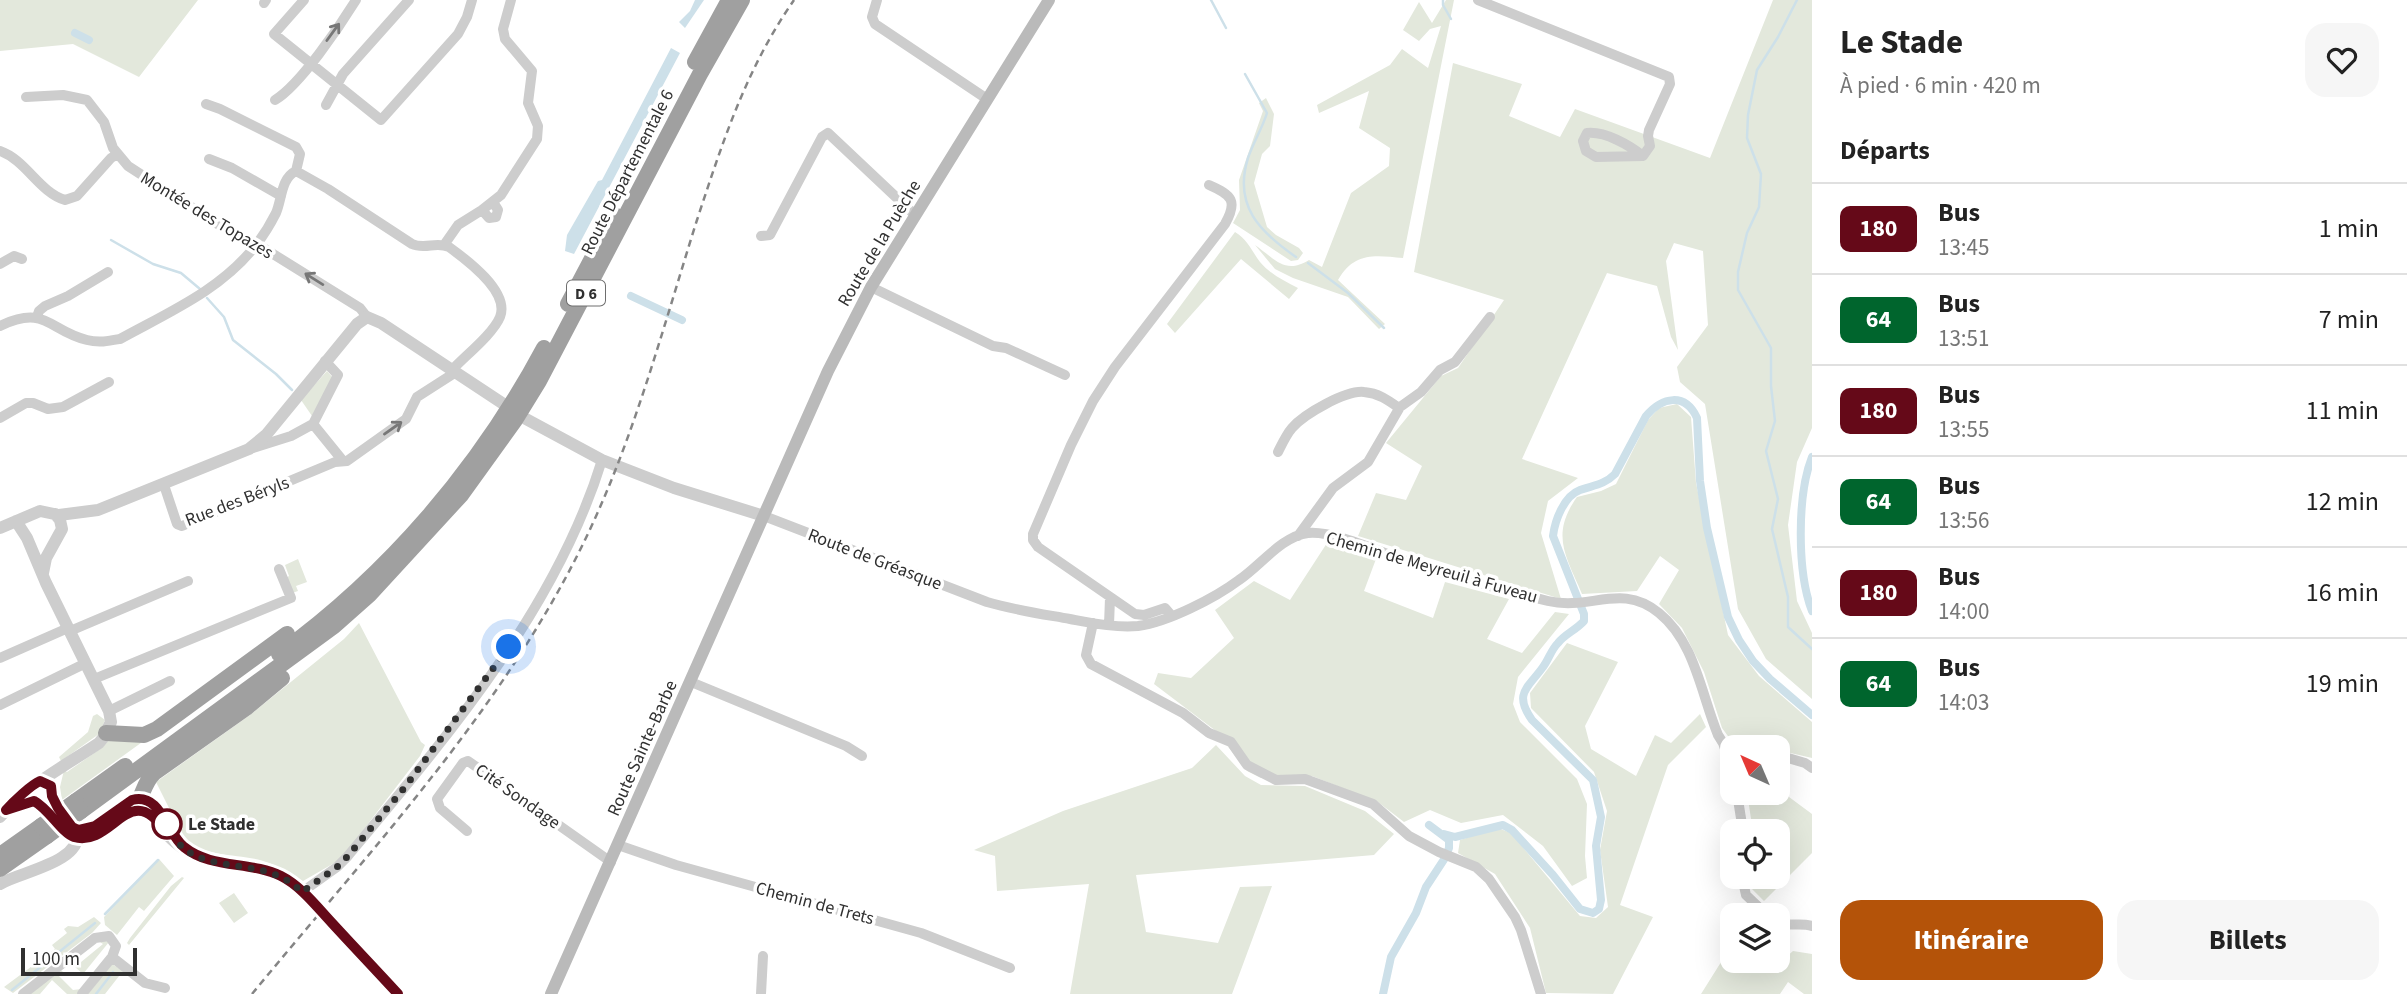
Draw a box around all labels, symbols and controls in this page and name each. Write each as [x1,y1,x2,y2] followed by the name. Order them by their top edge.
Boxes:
[1840,19,1963,66] text: Le Stade
[326,23,340,42] one-way arrow
[2305,23,2379,97] button: heart
[1840,69,2041,102] text: À pied · 6 min · 420 m
[575,85,680,259] street label: Route Départementale 6
[1840,132,1930,169] text: Départs
[136,166,278,265] street label: Montée des Topazes
[832,175,927,311] street label: Route de la Puèche
[1938,194,1980,231] text: Bus
[2319,210,2379,247] text: 1 min
[1859,211,1898,246] text: 180
[1938,231,1989,264] text: 13:45
[304,272,324,286] one-way arrow
[567,280,605,306] road number: D 6
[1938,285,1980,322] text: Bus
[2319,301,2379,338] text: 7 min
[1866,302,1891,337] text: 64
[1938,322,1989,355] text: 13:51
[1938,376,1980,413] text: Bus
[2306,392,2379,429] text: 11 min
[1859,393,1898,428] text: 180
[1938,413,1989,446] text: 13:55
[383,421,402,436] one-way arrow
[1938,467,1980,504] text: Bus
[182,470,293,533] street label: Rue des Béryls
[2306,483,2379,520] text: 12 min
[1866,484,1891,519] text: 64
[1938,504,1989,537] text: 13:56
[804,522,945,597] street label: Route de Gréasque
[1323,525,1541,610] street label: Chemin de Meyreuil à Fuveau
[1938,558,1980,595] text: Bus
[2306,574,2379,611] text: 16 min
[1859,575,1898,610] text: 180
[1938,595,1989,628] text: 14:00
[491,629,526,664] your location
[1938,649,1980,686] text: Bus
[2306,665,2379,702] text: 19 min
[1866,666,1891,701] text: 64
[601,676,684,820] street label: Route Sainte-Barbe
[1938,686,1989,719] text: 14:03
[1720,735,1790,805] north arrow
[1720,735,1790,973] map controls
[470,758,566,835] street label: Cité Sondage
[152,809,182,839] marker: Le Stade
[188,812,255,837] place label: Le Stade
[1720,819,1790,889] button: locate
[753,876,877,931] street label: Chemin de Trets
[1840,900,2103,980] button: Itinéraire
[2117,900,2379,980] button: Billets
[1720,903,1790,973] button: layers
[21,945,136,977] scale bar
[32,946,80,973] text: 100 m

